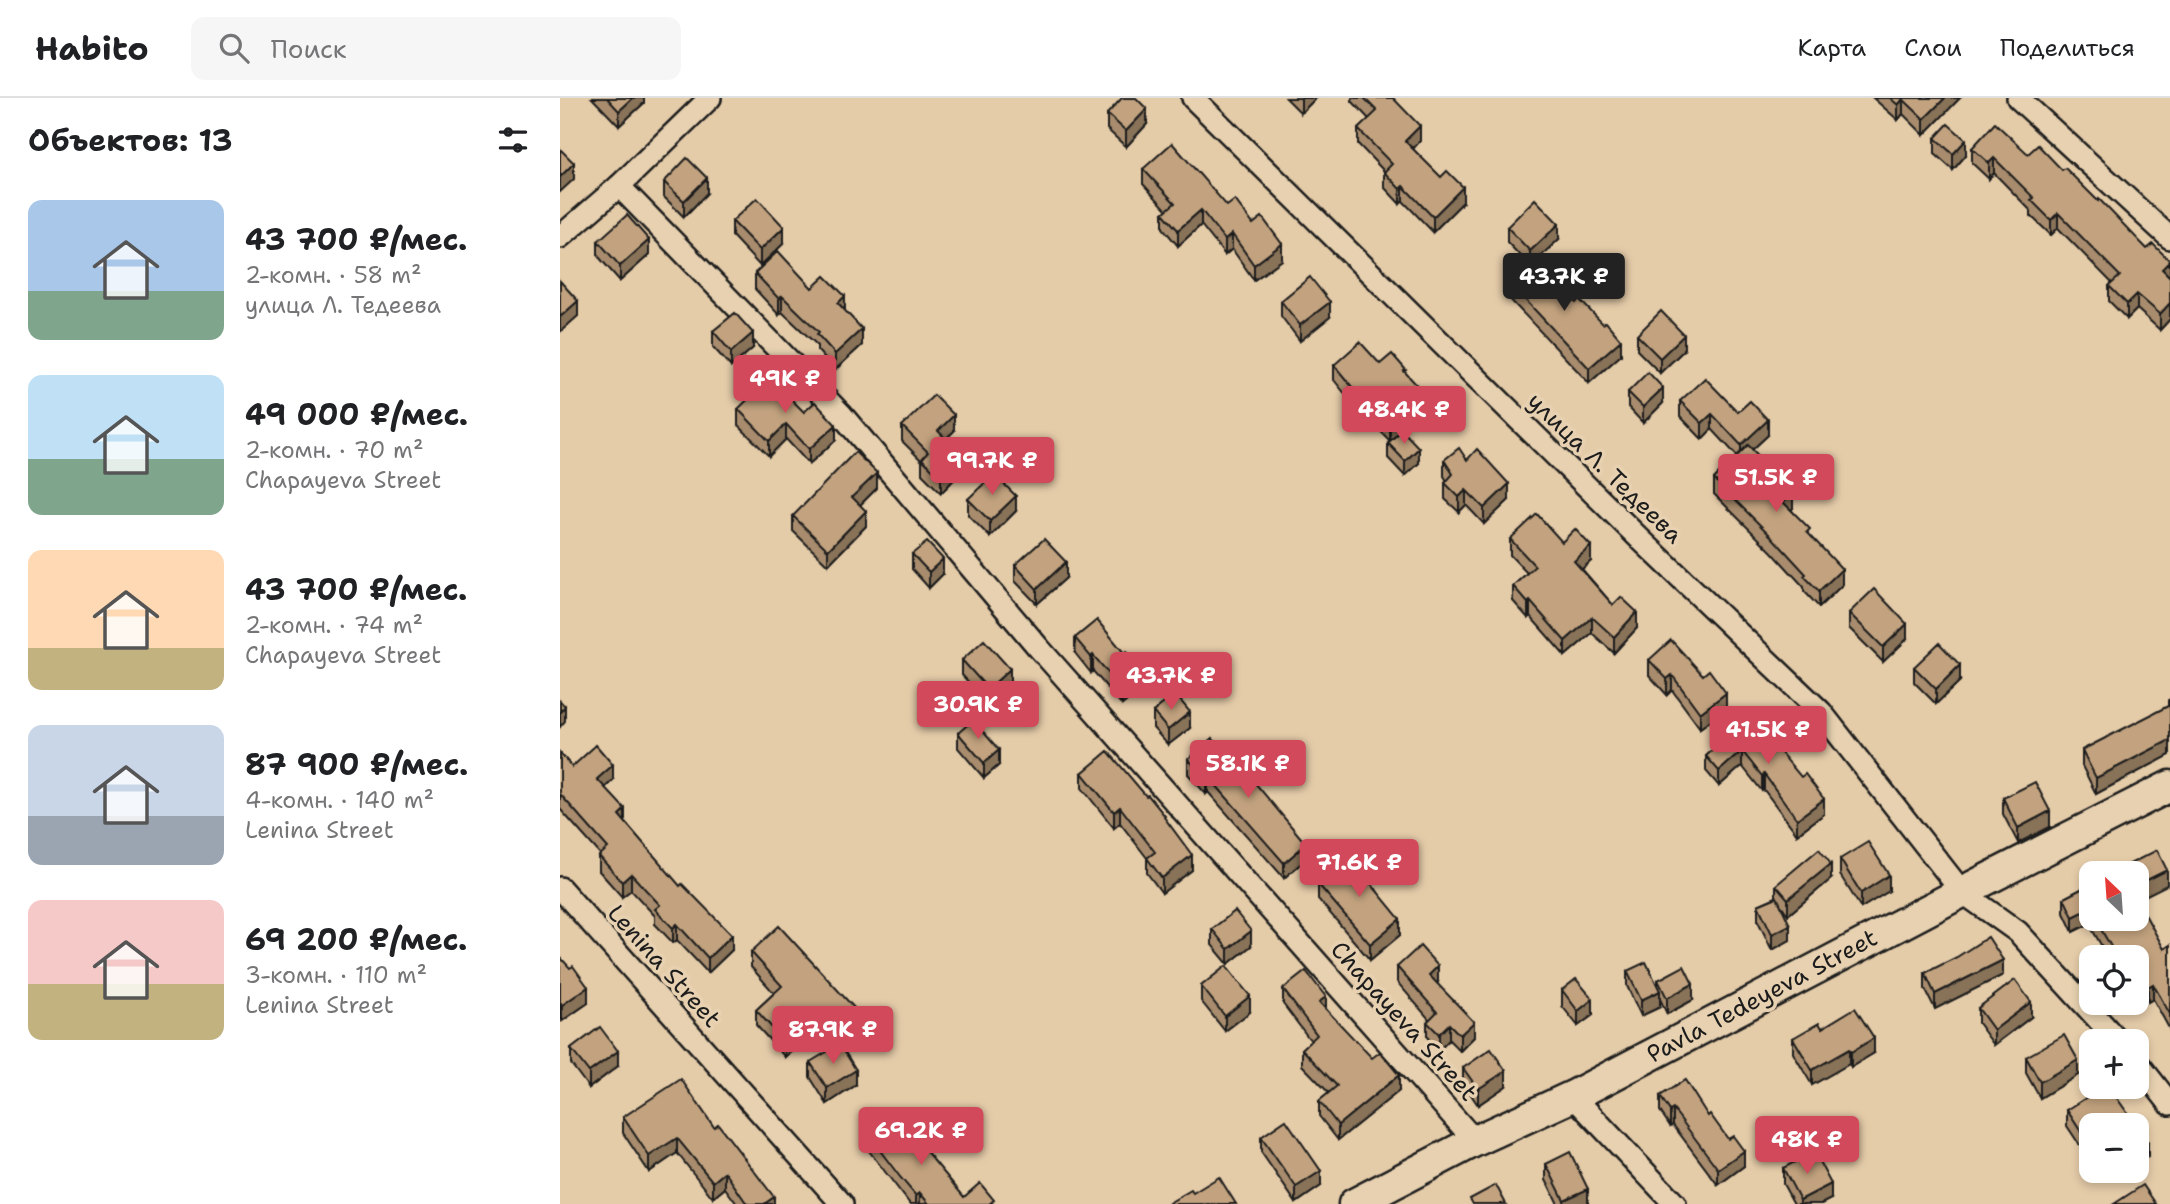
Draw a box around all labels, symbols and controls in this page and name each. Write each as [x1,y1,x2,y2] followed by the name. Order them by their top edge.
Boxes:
[191,17,681,80] search box
[35,26,149,71] text: Habito
[215,29,253,67] icon: search
[271,31,347,66] text: Поиск
[1798,32,1866,64] text: Карта
[1904,32,1962,64] text: Слои
[2000,32,2135,64] text: Поделиться
[28,120,233,161] text: Объектов: 13
[494,121,532,159] icon: filters
[245,219,467,260] text: 43 700 ₽/мес.
[84,228,168,312] icon: home
[1499,254,1629,313] pin: 43.7K ₽
[245,260,422,290] text: 2-комн. · 58 m²
[1519,261,1609,291] text: 43.7K ₽
[245,290,441,320] text: улица Л. Тедеева
[736,356,834,415] pin: 49K ₽
[749,363,821,393] text: 49K ₽
[1520,385,1690,551] street label: улица Л. Тедеева
[1339,386,1469,446] pin: 48.4K ₽
[245,394,468,435] text: 49 000 ₽/мес.
[1358,394,1450,424] text: 48.4K ₽
[84,403,168,487] icon: home
[245,435,424,465] text: 2-комн. · 70 m²
[927,438,1057,497] pin: 99.7K ₽
[946,445,1038,475] text: 99.7K ₽
[1711,454,1841,514] pin: 51.5K ₽
[1734,462,1818,492] text: 51.5K ₽
[245,465,441,495] text: Chapayeva Street
[245,569,467,610] text: 43 700 ₽/мес.
[84,578,168,662] icon: home
[245,610,423,640] text: 2-комн. · 74 m²
[245,640,441,670] text: Chapayeva Street
[1106,652,1236,712] pin: 43.7K ₽
[1126,660,1216,690] text: 43.7K ₽
[913,682,1043,741] pin: 30.9K ₽
[933,689,1023,719] text: 30.9K ₽
[1703,706,1833,766] pin: 41.5K ₽
[1726,714,1810,744] text: 41.5K ₽
[1183,740,1313,800] pin: 58.1K ₽
[245,744,468,785] text: 87 900 ₽/мес.
[1206,748,1290,778] text: 58.1K ₽
[84,753,168,837] icon: home
[245,785,434,815] text: 4-комн. · 140 m²
[245,815,394,845] text: Lenina Street
[1294,840,1424,899] pin: 71.6K ₽
[1316,847,1402,877] text: 71.6K ₽
[2079,861,2149,931] north arrow
[2079,861,2149,1183] map controls
[600,898,728,1034] street label: Lenina Street
[245,919,467,960] text: 69 200 ₽/мес.
[1641,922,1883,1070] street label: Pavla Tedeyeva Street
[84,928,168,1012] icon: home
[1324,934,1484,1108] street label: Chapayeva Street
[2079,945,2149,1015] button: locate
[245,960,427,990] text: 3-комн. · 110 m²
[245,990,394,1020] text: Lenina Street
[768,1006,898,1066] pin: 87.9K ₽
[788,1014,878,1044] text: 87.9K ₽
[2079,1029,2149,1099] button: +
[856,1108,986,1167] pin: 69.2K ₽
[2079,1113,2149,1183] button: −
[874,1115,968,1145] text: 69.2K ₽
[1758,1116,1856,1176] pin: 48K ₽
[1771,1124,1843,1154] text: 48K ₽

